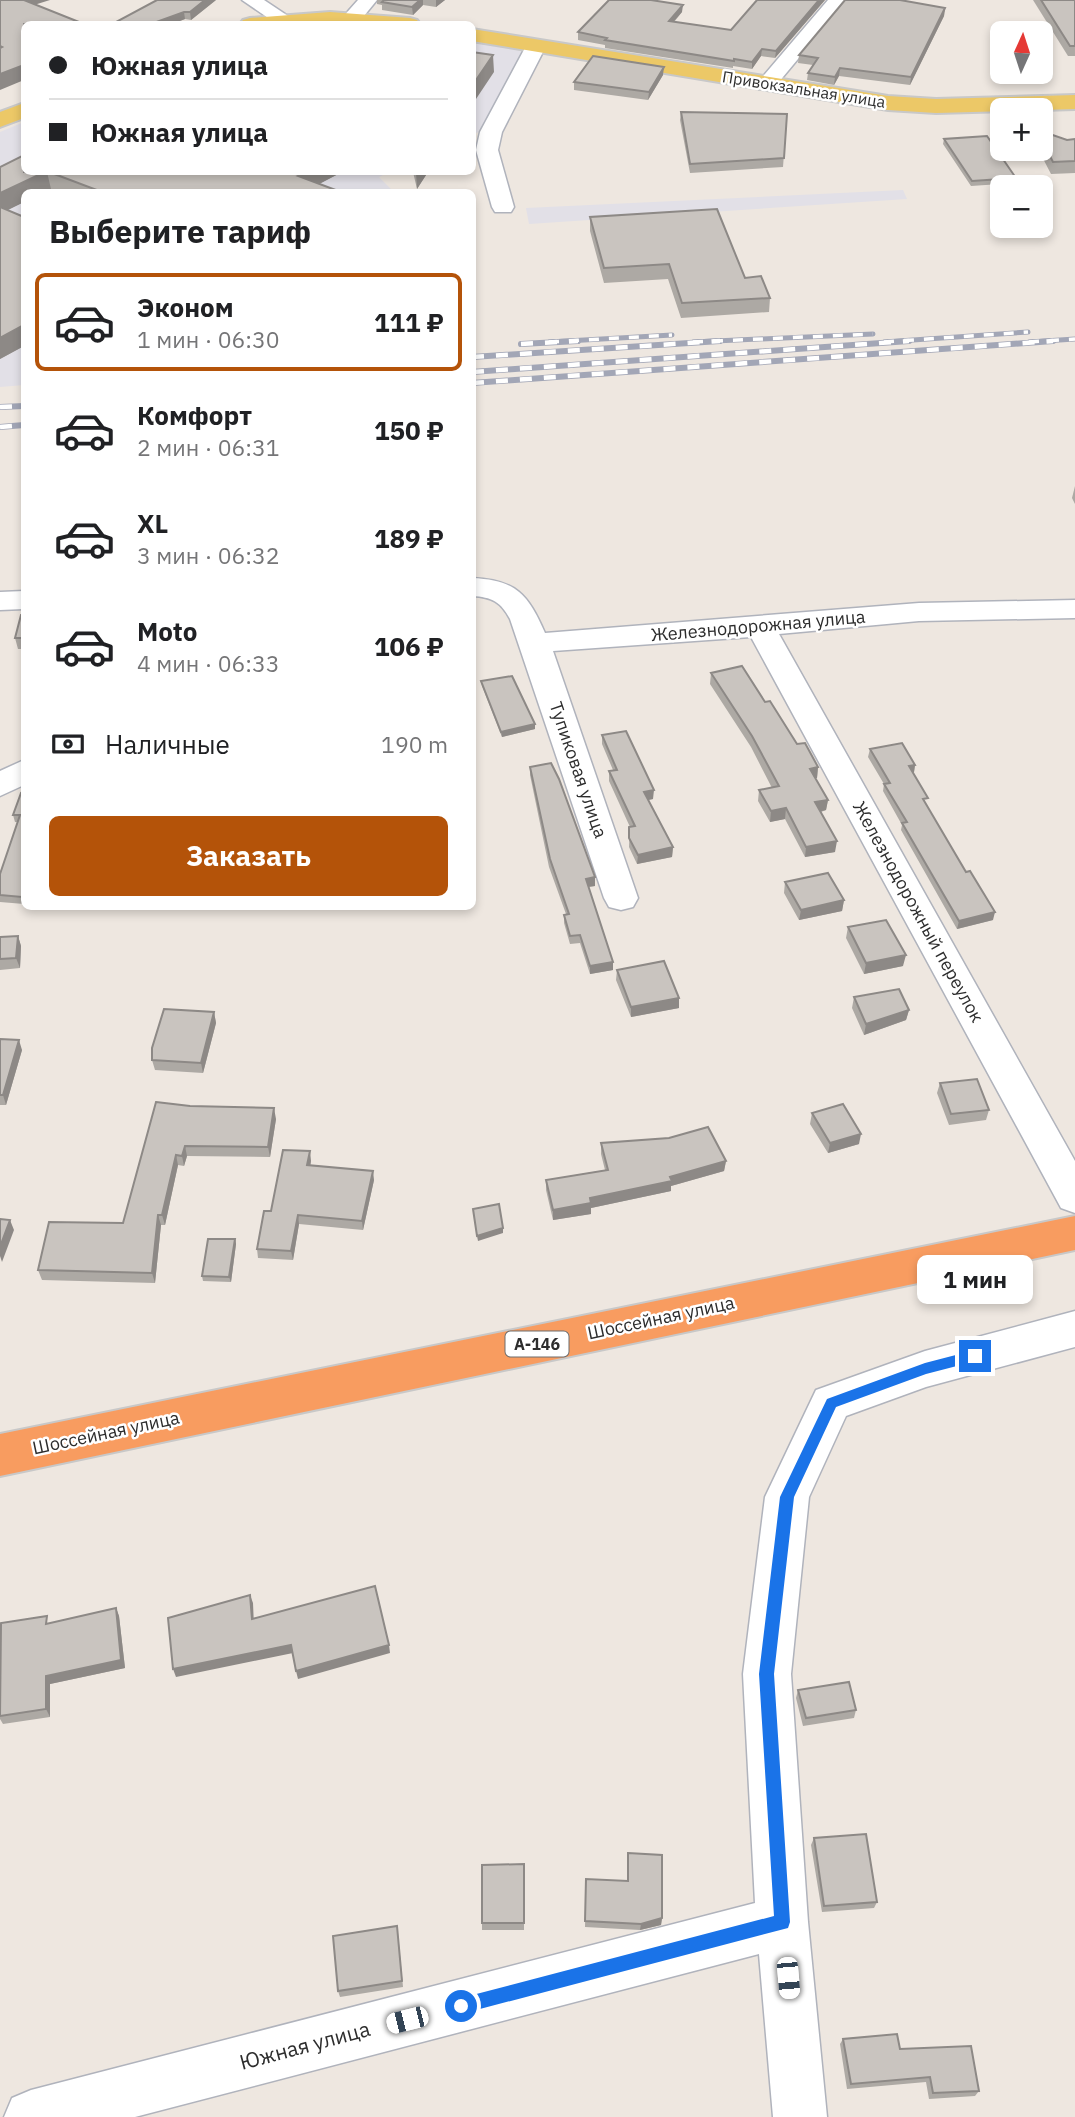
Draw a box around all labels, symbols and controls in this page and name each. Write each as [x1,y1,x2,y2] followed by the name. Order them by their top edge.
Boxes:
[990,21,1054,84] north arrow
[990,21,1053,238] map controls
[91,48,268,82] text: Южная улица
[721,66,887,112] street label: Привокзальная улица
[990,98,1053,161] button: +
[91,115,268,149] text: Южная улица
[990,175,1053,238] button: −
[49,210,311,252] text: Выберите тариф
[137,290,234,324] text: Эконом
[53,291,116,354] icon: car
[374,305,444,339] text: 111 ₽
[137,324,280,354] text: 1 мин · 06:30
[137,398,252,432] text: Комфорт
[53,399,116,462] icon: car
[374,413,444,447] text: 150 ₽
[137,432,280,462] text: 2 мин · 06:31
[137,506,168,540] text: XL
[53,507,116,570] icon: car
[374,521,444,555] text: 189 ₽
[137,540,280,570] text: 3 мин · 06:32
[650,605,867,646] street label: Железнодорожная улица
[137,614,197,648] text: Moto
[53,615,116,678] icon: car
[374,629,444,663] text: 106 ₽
[137,648,280,678] text: 4 мин · 06:33
[544,699,613,841] street label: Тупиковая улица
[49,725,87,763] icon: cash
[105,727,230,761] text: Наличные
[381,729,448,759] text: 190 m
[848,797,989,1026] street label: Железнодорожный переулок
[49,816,448,896] button: Заказать
[917,1254,1033,1304] callout: 1 мин
[943,1264,1007,1294] text: 1 мин
[585,1291,737,1344] street label: Шоссейная улица
[505,1332,568,1356] road number: А-146
[959,1340,991,1372] route end
[30,1406,182,1459] street label: Шоссейная улица
[776,1956,801,2000] car
[445,1990,477,2022] route start
[385,2005,430,2035] car
[236,2014,373,2076] street label: Южная улица

